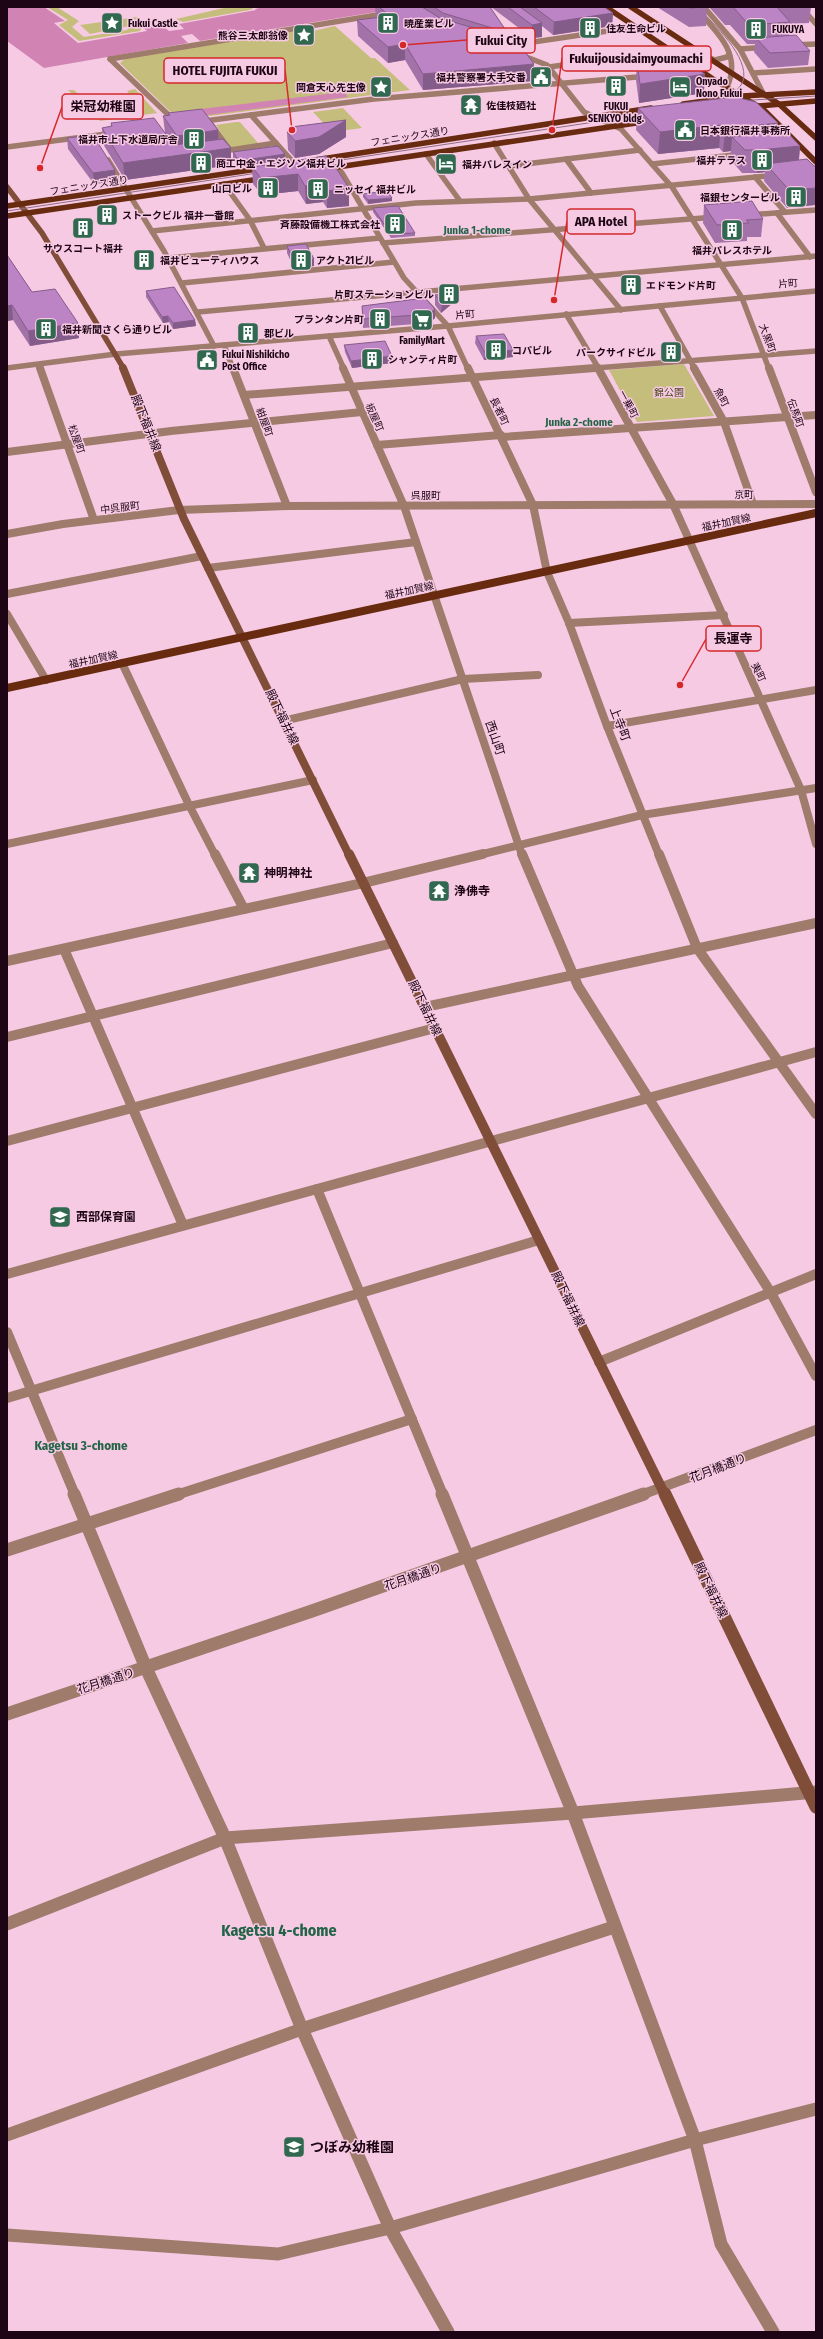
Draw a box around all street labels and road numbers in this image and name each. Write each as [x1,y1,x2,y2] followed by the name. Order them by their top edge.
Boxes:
[370,125,450,149] street label: フェニックス通り
[49,174,129,198] street label: フェニックス通り
[778,277,799,291] street label: 片町
[455,308,476,322] street label: 片町
[756,322,778,354] street label: 大黒町
[711,386,731,409] street label: 魚町
[616,388,640,421] street label: 一乗町
[128,393,164,453] street label: 殿下福井線
[487,395,511,428] street label: 長者町
[784,397,806,430] street label: 伝馬町
[363,401,386,434] street label: 板屋町
[253,406,275,439] street label: 紺屋町
[65,423,87,455] street label: 松屋町
[734,489,754,501] street label: 京町
[411,490,441,502] street label: 呉服町
[100,500,141,516] street label: 中呉服町
[701,512,752,534] street label: 福井加賀線
[384,580,435,602] street label: 福井加賀線
[68,649,119,671] street label: 福井加賀線
[748,661,768,684] street label: 夷町
[263,687,301,747] street label: 殿下福井線
[607,705,633,743] street label: 上寺町
[483,719,507,757] street label: 西山町
[406,978,444,1038] street label: 殿下福井線
[549,1269,587,1329] street label: 殿下福井線
[687,1451,749,1485] street label: 花月橋通り
[692,1560,730,1620] street label: 殿下福井線
[382,1561,444,1593] street label: 花月橋通り
[75,1665,137,1697] street label: 花月橋通り

